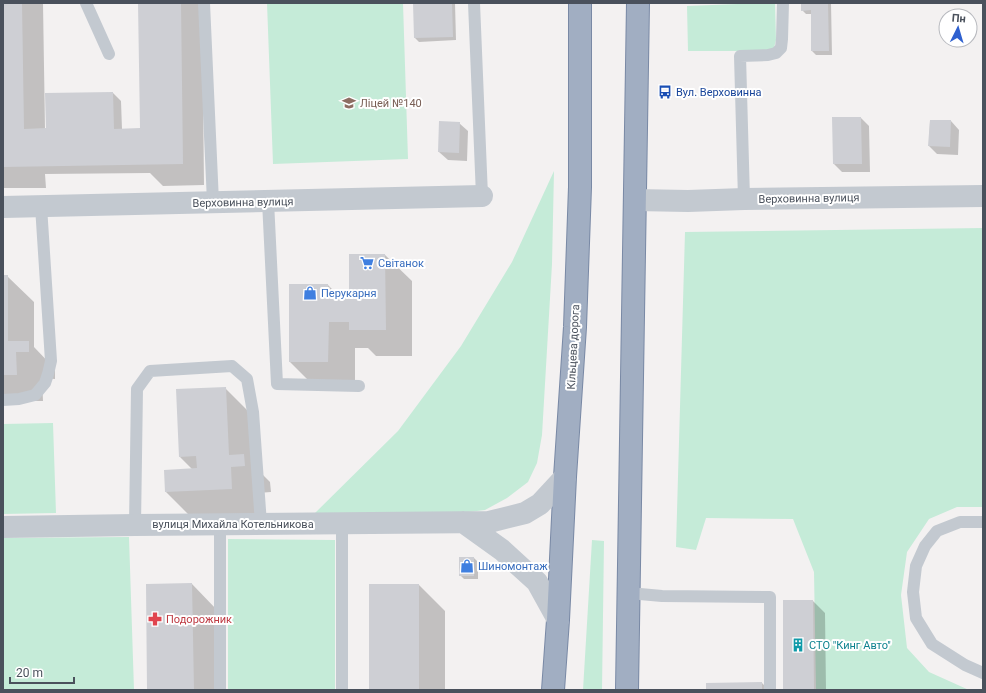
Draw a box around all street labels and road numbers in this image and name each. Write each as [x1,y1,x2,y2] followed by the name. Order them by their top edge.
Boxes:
[758,191,860,206] street label: Верховинна вулиця
[192,195,294,210] street label: Верховинна вулиця
[565,304,582,390] street label: Кільцева дорога
[152,518,314,531] street label: вулиця Михайла Котельникова

